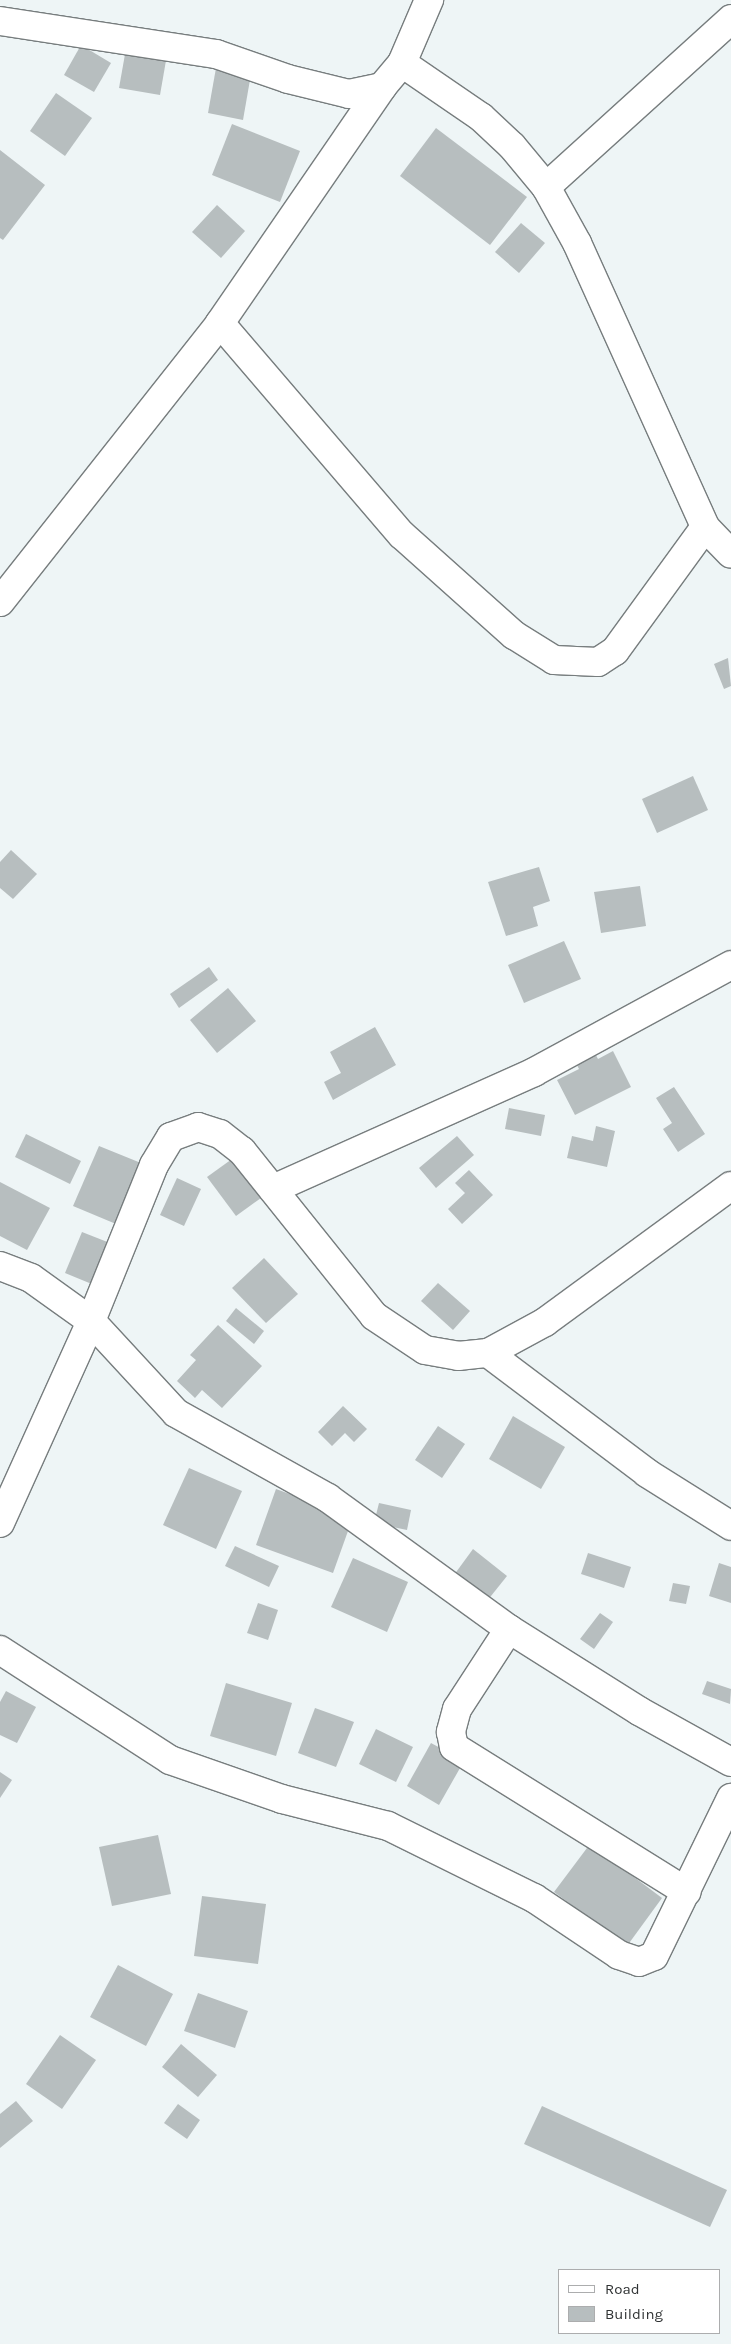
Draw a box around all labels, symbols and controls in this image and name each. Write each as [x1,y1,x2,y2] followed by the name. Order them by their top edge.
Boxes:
[558,2269,721,2334] legend
[605,2280,640,2298] text: Road
[605,2305,663,2323] text: Building

